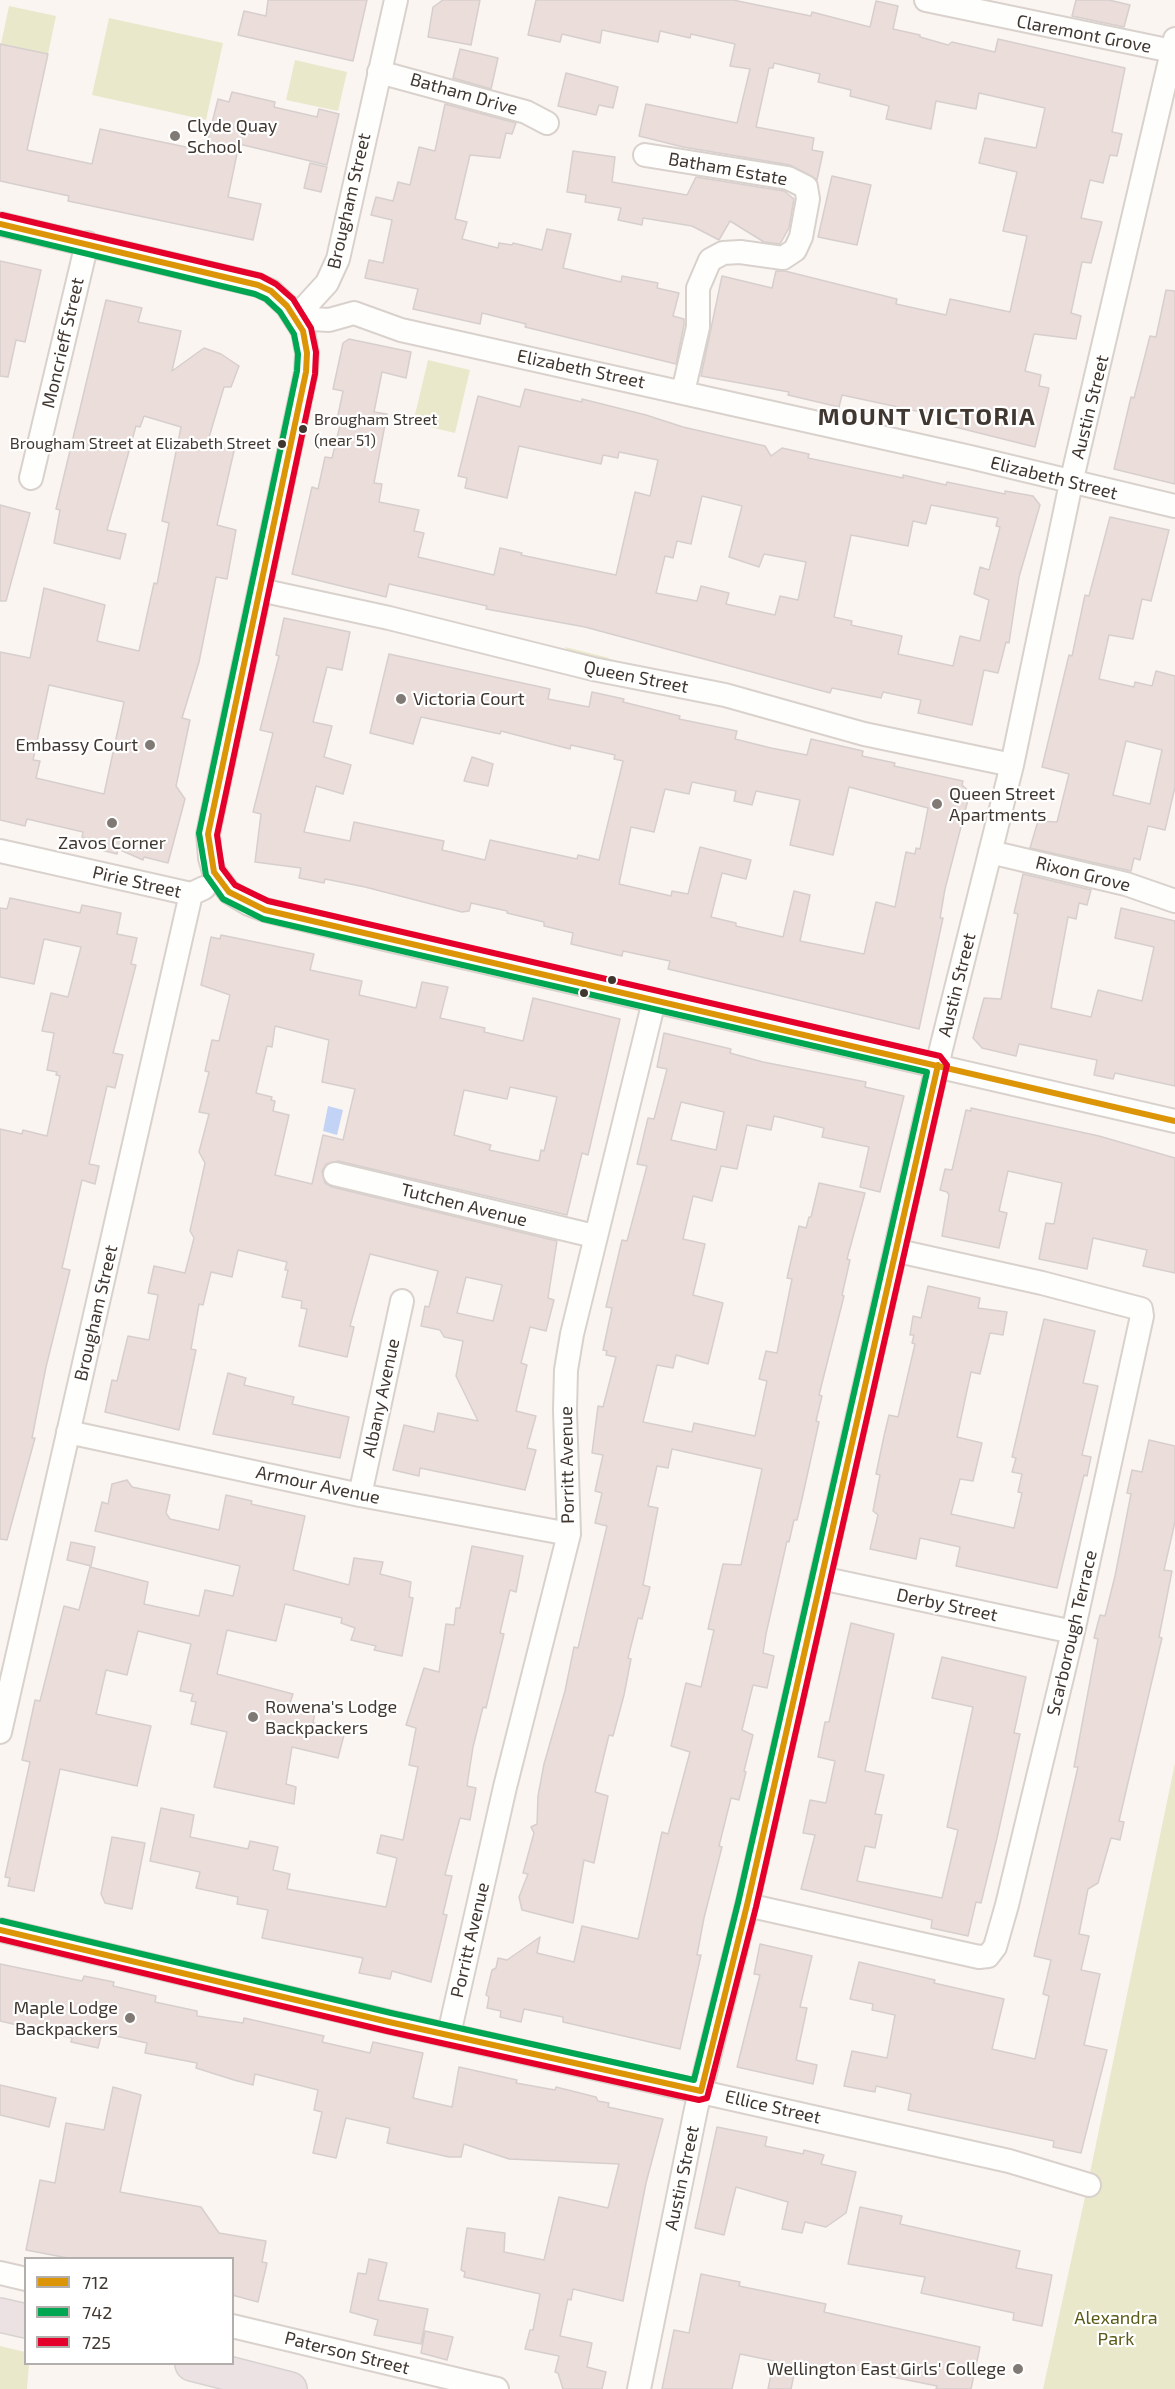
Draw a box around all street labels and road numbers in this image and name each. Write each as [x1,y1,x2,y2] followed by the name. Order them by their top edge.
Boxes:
[1015,10,1153,58] street label: Claremont Grove
[408,68,520,120] street label: Batham Drive
[323,131,375,271] street label: Brougham Street
[667,148,789,190] street label: Batham Estate
[37,276,89,410] street label: Moncrieff Street
[515,345,647,393] street label: Elizabeth Street
[1067,353,1113,461] street label: Austin Street
[988,452,1120,504] street label: Elizabeth Street
[582,656,690,698] street label: Queen Street
[1033,852,1133,896] street label: Rixon Grove
[90,861,184,903] street label: Pirie Street
[934,931,980,1039] street label: Austin Street
[398,1179,530,1231] street label: Tutchen Avenue
[70,1243,122,1383] street label: Brougham Street
[358,1337,404,1459] street label: Albany Avenue
[555,1406,579,1524] street label: Porritt Avenue
[254,1461,382,1509] street label: Armour Avenue
[1042,1548,1102,1718] street label: Scarborough Terrace
[895,1584,999,1626] street label: Derby Street
[446,1880,494,2000] street label: Porritt Avenue
[723,2085,823,2129] street label: Ellice Street
[660,2124,704,2232] street label: Austin Street
[282,2327,412,2379] street label: Paterson Street

